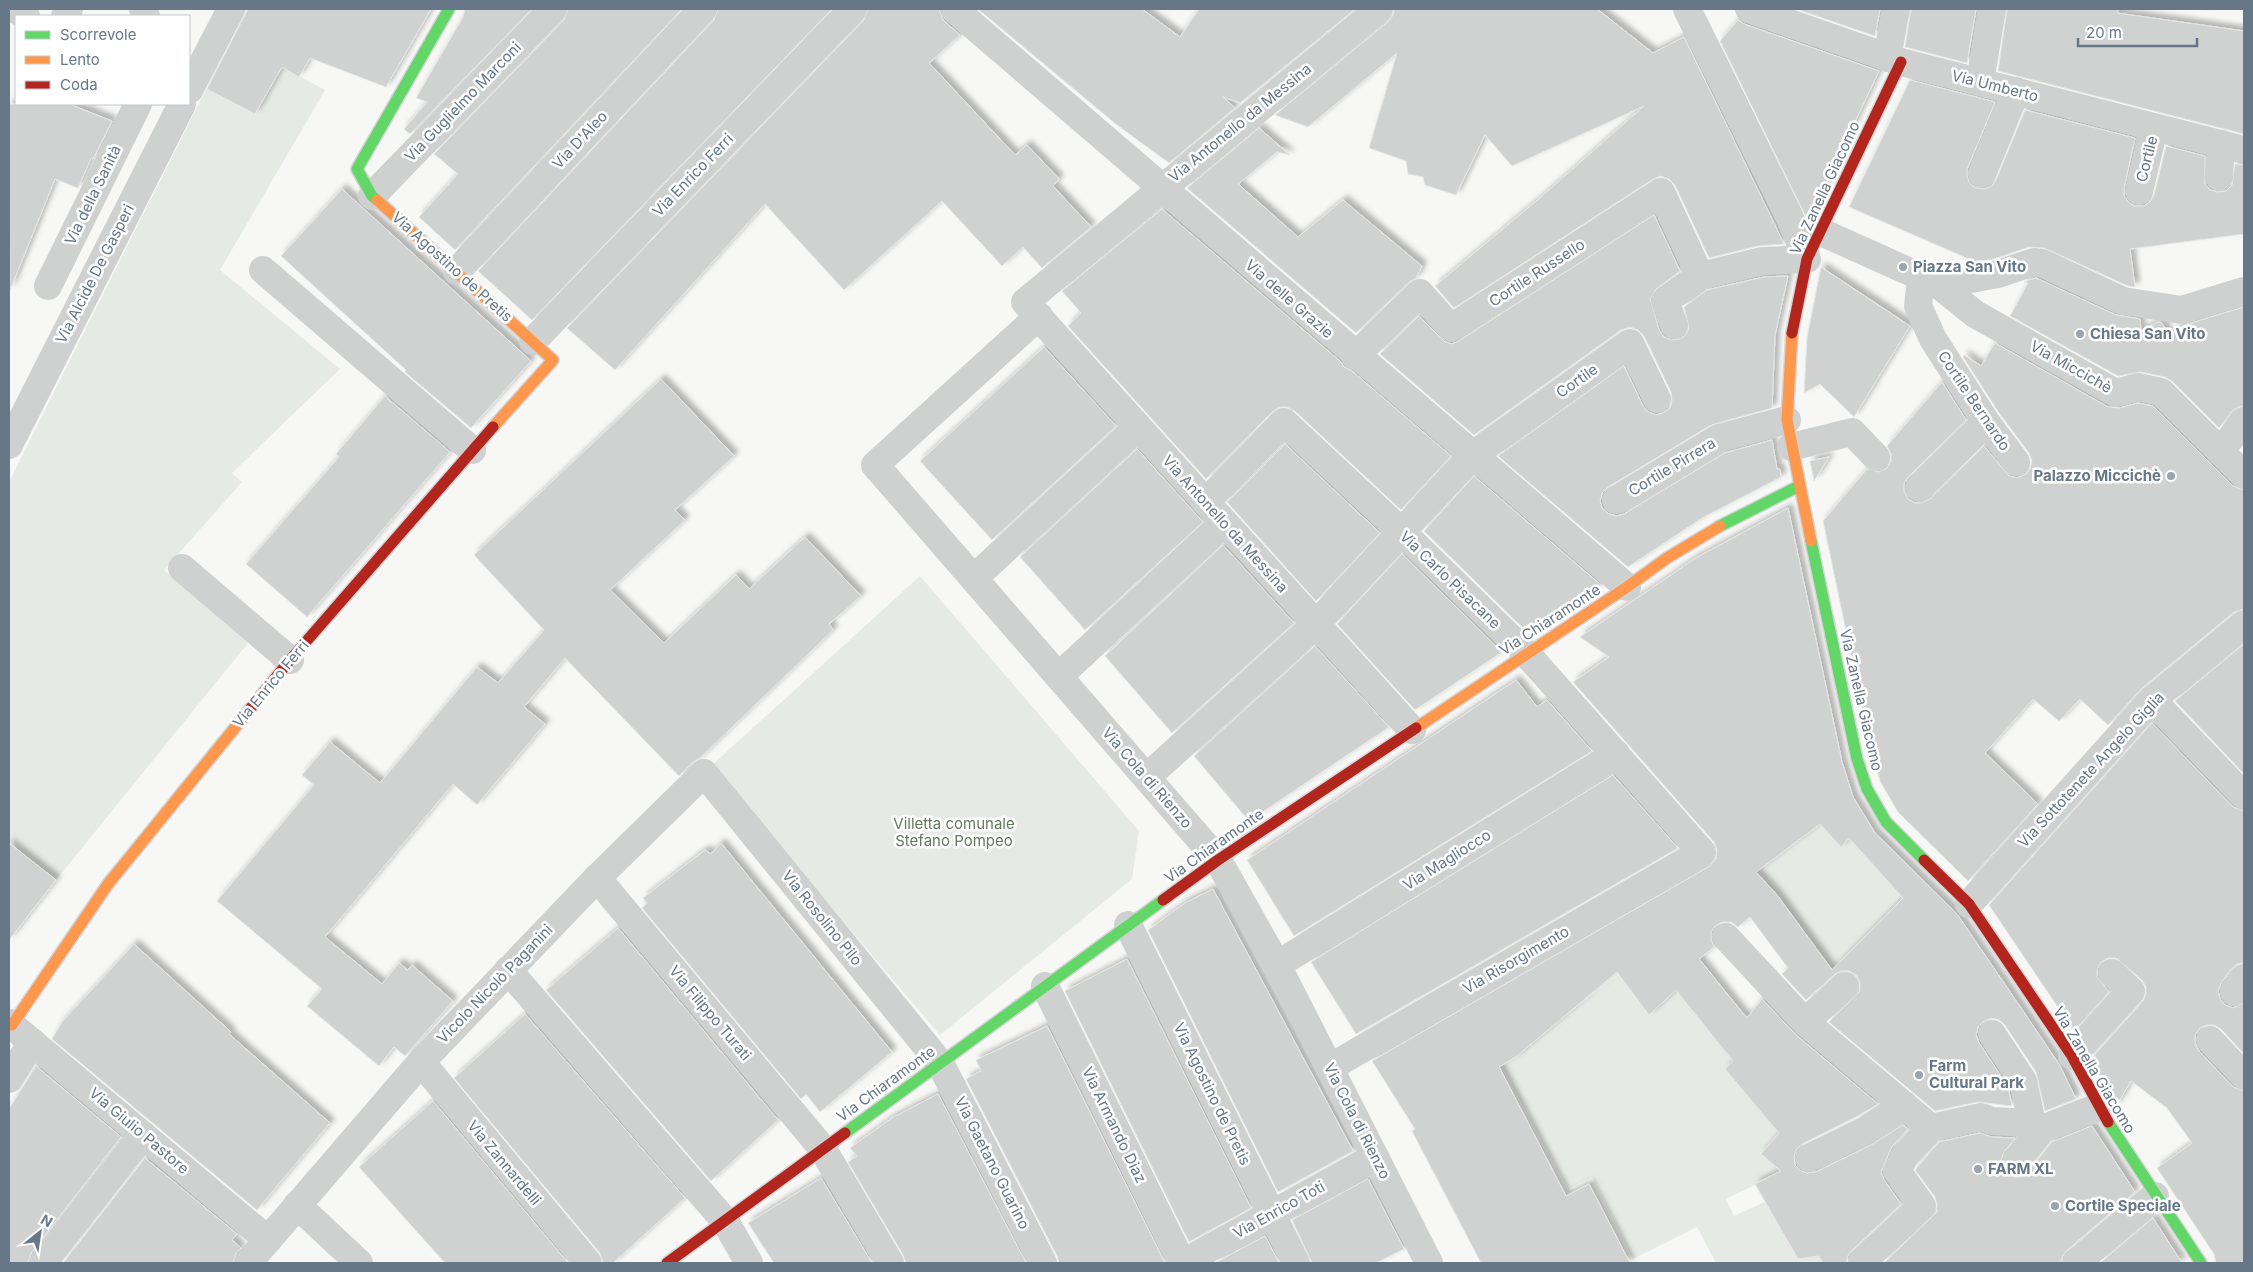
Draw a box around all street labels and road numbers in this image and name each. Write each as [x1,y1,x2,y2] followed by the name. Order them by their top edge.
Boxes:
[400,38,525,166] street label: Via Guglielmo Marconi
[1164,59,1315,186] street label: Via Antonello da Messina
[1950,66,2040,105] street label: Via Umberto
[548,107,611,173] street label: Via D'Aleo
[1785,118,1864,257] street label: Via Zanella Giacomo
[648,129,737,220] street label: Via Enrico Ferri
[2132,134,2161,184] street label: Cortile
[60,142,125,248] street label: Via della Sanità
[51,201,138,347] street label: Via Alcide De Gasperi
[388,207,517,326] street label: Via Agostino de Pretis
[1485,235,1588,311] street label: Cortile Russello
[1241,255,1337,342] street label: Via delle Grazie
[2027,336,2116,397] street label: Via Miccichè
[1934,347,2015,454] street label: Cortile Bernardo
[1552,359,1601,402] street label: Cortile
[1625,433,1719,500] street label: Cortile Pirrera
[1159,451,1292,596] street label: Via Antonello da Messina
[1396,527,1505,633] street label: Via Carlo Pisacane
[1495,580,1604,659] street label: Via Chiaramonte
[1836,627,1887,773] street label: Via Zanella Giacomo
[229,636,313,731] street label: Via Enrico Ferri
[2013,688,2168,852] street label: Via Sottotenete Angelo Giglia
[1098,723,1196,832] street label: Via Cola di Rienzo
[1160,804,1267,887] street label: Via Chiaramonte
[1399,825,1494,894] street label: Via Magliocco
[778,866,867,969] street label: Via Rosolino Pilo
[433,920,556,1047] street label: Vicolo Nicolò Paganini
[1459,921,1572,998] street label: Via Risorgimento
[665,961,756,1064] street label: Via Filippo Turati
[2049,1003,2140,1137] street label: Via Zanella Giacomo
[1170,1019,1255,1168] street label: Via Agostino de Pretis
[833,1042,939,1126] street label: Via Chiaramonte
[1320,1060,1395,1182] street label: Via Cola di Rienzo
[1078,1064,1151,1186] street label: Via Armando Diaz
[85,1083,193,1178] street label: Via Giulio Pastore
[951,1093,1034,1232] street label: Via Gaetano Guarino
[463,1116,545,1209] street label: Via Zannardelli
[1230,1177,1328,1243] street label: Via Enrico Toti

